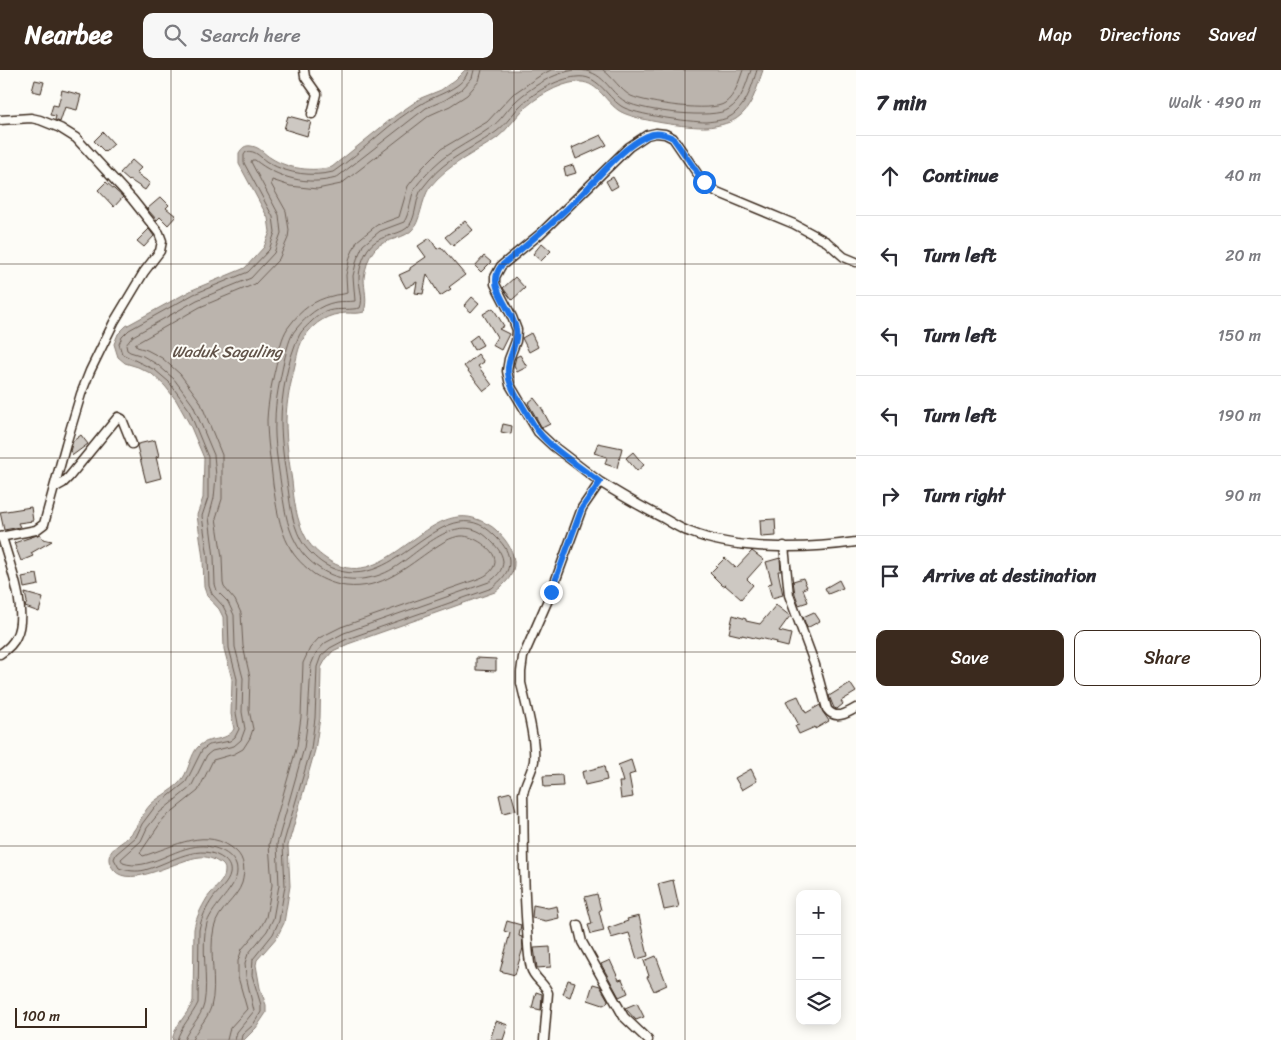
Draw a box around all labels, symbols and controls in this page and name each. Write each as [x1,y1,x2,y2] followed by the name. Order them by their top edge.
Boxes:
[143,13,493,58] search box
[25,14,113,56] text: Nearbee
[201,19,301,52] text: Search here
[1039,19,1072,51] text: Map
[1100,19,1181,51] text: Directions
[1209,19,1256,51] text: Saved
[161,21,189,49] icon: search
[876,84,927,122] text: 7 min
[1169,88,1261,117] text: Walk · 490 m
[923,159,999,192] text: Continue
[1224,161,1261,190] text: 40 m
[876,162,904,190] icon: ahead
[693,171,716,194] route start
[923,239,996,272] text: Turn left
[1225,241,1261,270] text: 20 m
[876,242,904,270] icon: left
[923,319,996,352] text: Turn left
[1218,321,1261,350] text: 150 m
[876,322,904,350] icon: left
[172,337,284,366] water label: Waduk Saguling
[923,399,996,432] text: Turn left
[1218,401,1261,430] text: 190 m
[876,402,904,430] icon: left
[923,479,1005,512] text: Turn right
[1225,481,1261,510] text: 90 m
[876,482,904,510] icon: right
[923,559,1096,592] text: Arrive at destination
[876,562,904,590] icon: arrive
[540,581,563,604] route end
[876,630,1064,686] button: Save
[1074,630,1261,686] button: Share
[796,890,841,1025] map controls
[796,890,841,935] button: +
[796,935,841,980] button: −
[796,980,841,1025] button: layers
[22,1004,60,1029] text: 100 m
[15,1005,148,1028] scale bar

